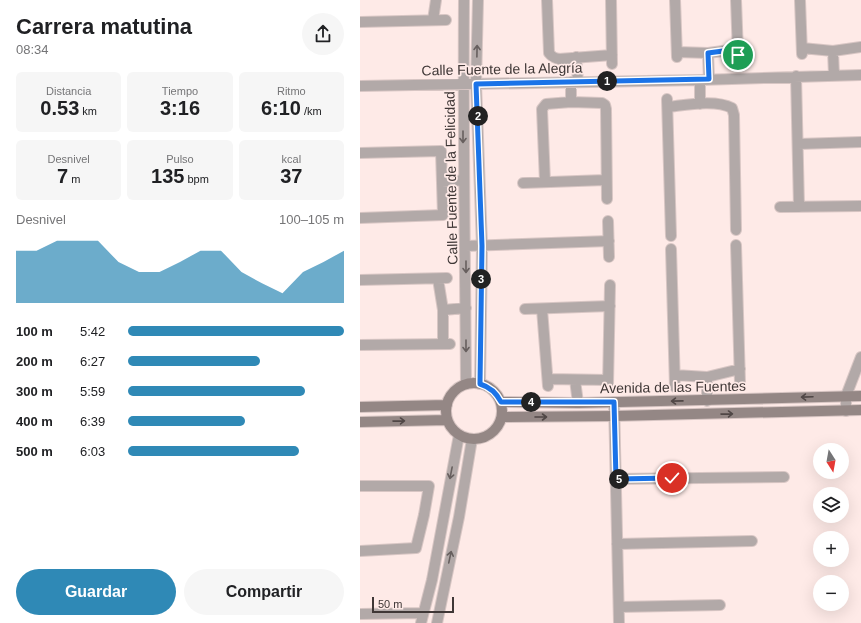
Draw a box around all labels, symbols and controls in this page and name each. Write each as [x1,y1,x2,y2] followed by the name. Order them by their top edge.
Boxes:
[302,13,344,55] button: share
[16,14,192,39] text: Carrera matutina
[721,38,755,72] pin
[16,42,49,57] text: 08:34
[727,44,749,66] icon: arrive
[473,45,481,58] one-way arrow
[421,60,583,78] street label: Calle Fuente de la Alegría
[597,71,617,91] pin: 1
[604,75,610,87] text: 1
[46,85,91,97] text: Distancia
[162,85,198,97] text: Tiempo
[277,85,306,97] text: Ritmo
[441,91,461,265] street label: Calle Fuente de la Felicidad
[40,97,79,119] text: 0.53
[160,97,200,119] text: 3:16
[261,97,301,119] text: 6:10
[79,105,97,117] text: km
[301,105,322,117] text: /km
[468,106,488,126] pin: 2
[475,110,481,122] text: 2
[459,130,467,143] one-way arrow
[48,153,90,165] text: Desnivel
[166,153,194,165] text: Pulso
[282,153,301,165] text: kcal
[57,165,68,187] text: 7
[151,165,184,187] text: 135
[280,165,302,187] text: 37
[68,173,80,185] text: m
[184,173,209,185] text: bpm
[16,212,66,227] text: Desnivel
[279,212,344,227] text: 100–105 m
[462,260,470,273] one-way arrow
[471,269,491,289] pin: 3
[478,273,484,285] text: 3
[16,324,53,339] text: 100 m
[80,324,105,339] text: 5:42
[462,339,470,352] one-way arrow
[16,354,53,369] text: 200 m
[80,354,105,369] text: 6:27
[600,378,746,396] street label: Avenida de las Fuentes
[16,384,53,399] text: 300 m
[80,384,105,399] text: 5:59
[521,392,541,412] pin: 4
[801,394,814,401] one-way arrow
[528,396,534,408] text: 4
[671,397,684,405] one-way arrow
[720,410,733,417] one-way arrow
[534,413,547,421] one-way arrow
[16,414,53,429] text: 400 m
[80,414,105,429] text: 6:39
[392,417,405,425] one-way arrow
[813,443,849,479] north arrow
[813,443,849,611] map controls
[16,444,53,459] text: 500 m
[80,444,105,459] text: 6:03
[655,461,689,495] pin
[447,467,455,480] one-way arrow
[661,467,683,489] icon: check
[609,469,629,489] pin: 5
[616,473,622,485] text: 5
[813,487,849,523] button: layers
[813,531,849,567] button: +
[447,551,455,564] one-way arrow
[16,569,176,615] button: Guardar
[184,569,344,615] button: Compartir
[813,575,849,611] button: −
[372,595,454,614] scale bar
[378,598,402,610] text: 50 m

